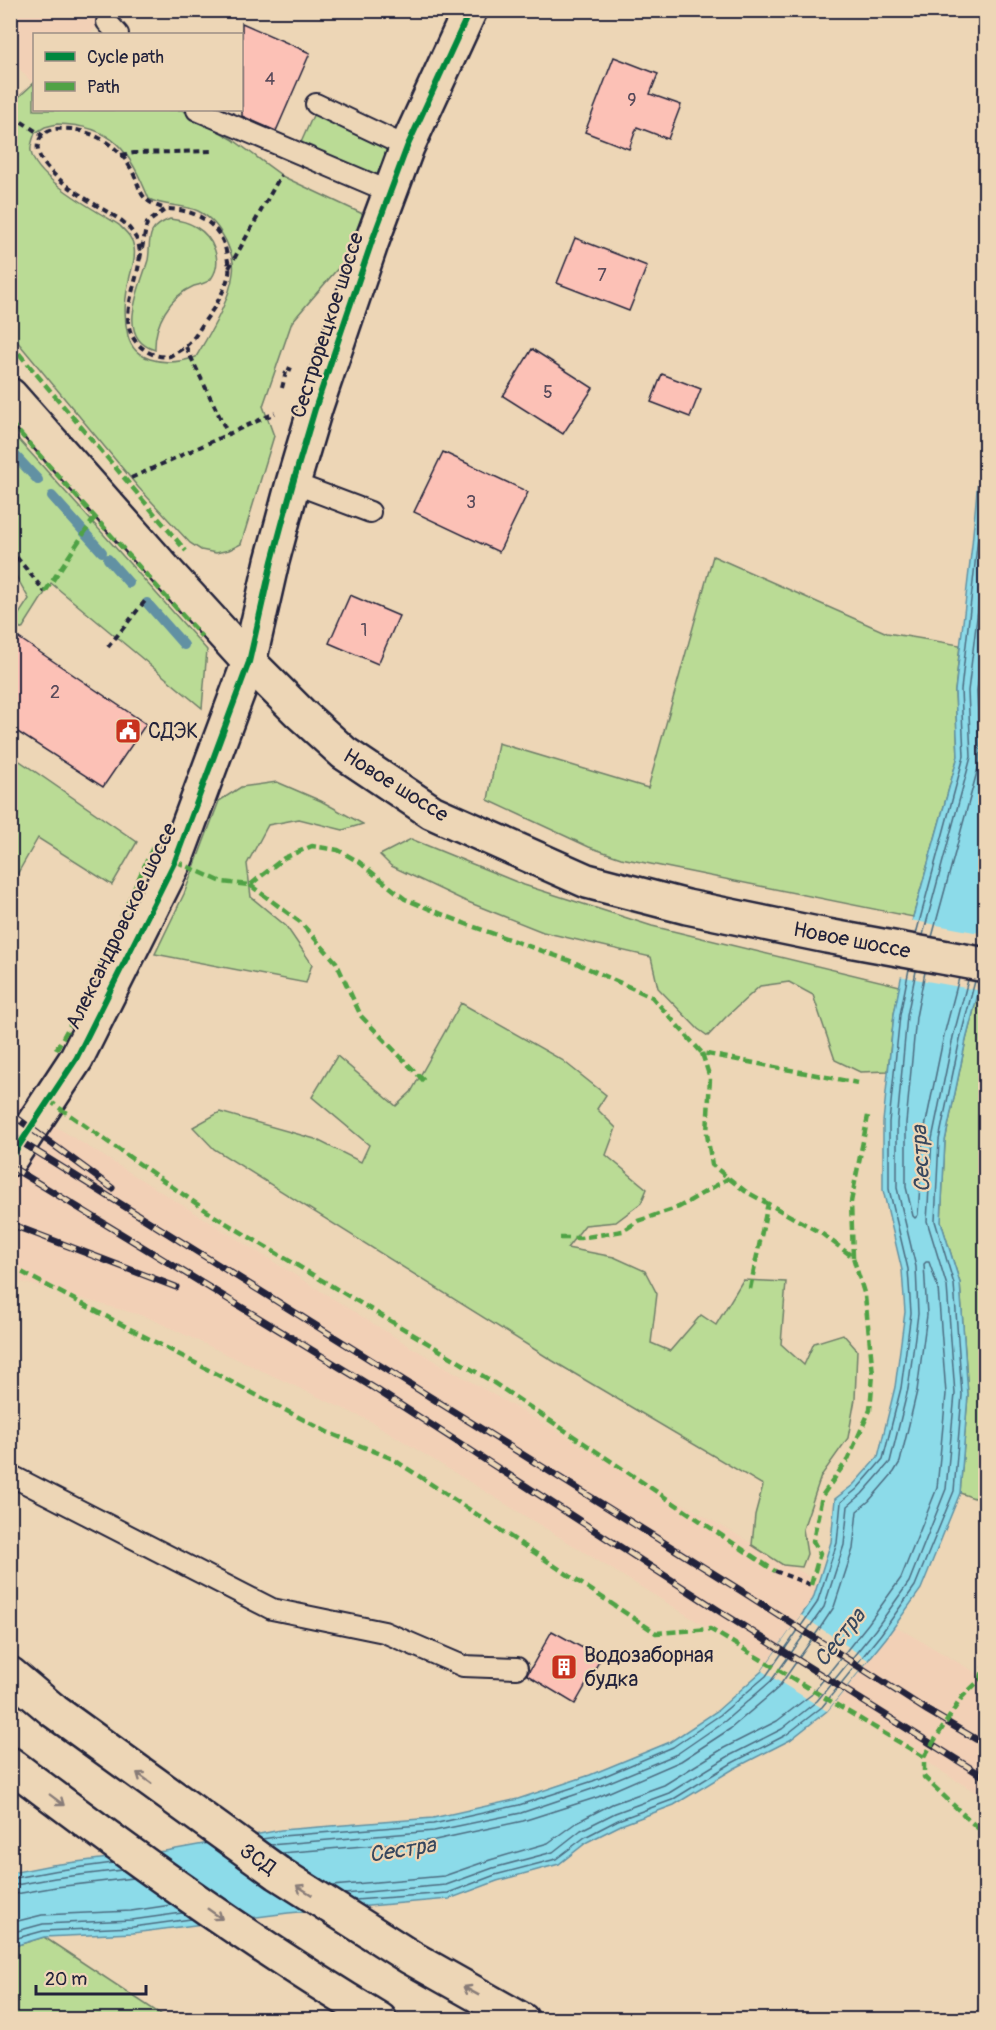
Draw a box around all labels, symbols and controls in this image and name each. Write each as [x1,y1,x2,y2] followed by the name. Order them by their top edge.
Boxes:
[33,33,243,111] legend
[87,46,164,69] text: Cycle path
[265,68,276,91] house number: 4
[87,76,120,99] text: Path
[627,89,637,112] house number: 9
[285,228,370,421] street label: Сестрорецкое шоссе
[597,264,607,287] house number: 7
[543,381,553,404] house number: 5
[466,491,476,514] house number: 3
[360,619,368,642] house number: 1
[50,681,60,704] house number: 2
[113,716,143,746] public building icon: СДЭК
[148,718,198,745] place label: СДЭК
[338,742,454,829] street label: Новое шоссе
[60,818,183,1034] street label: Александровское шоссе
[791,916,913,965] street label: Новое шоссе
[905,1123,937,1193] water label: Сестра
[808,1601,873,1672] water label: Сестра
[584,1642,714,1693] place label: Водозаборная будка
[549,1652,579,1682] building icon: Водозаборная будка
[137,1772,153,1784] one-way arrow
[49,1793,65,1806] one-way arrow
[367,1831,439,1869] water label: Сестра
[234,1837,281,1882] street label: ЗСД
[296,1883,313,1895] one-way arrow
[207,1908,223,1920] one-way arrow
[36,1958,146,1996] scale bar
[45,1968,87,1991] text: 20 m
[462,1985,480,1996] one-way arrow

